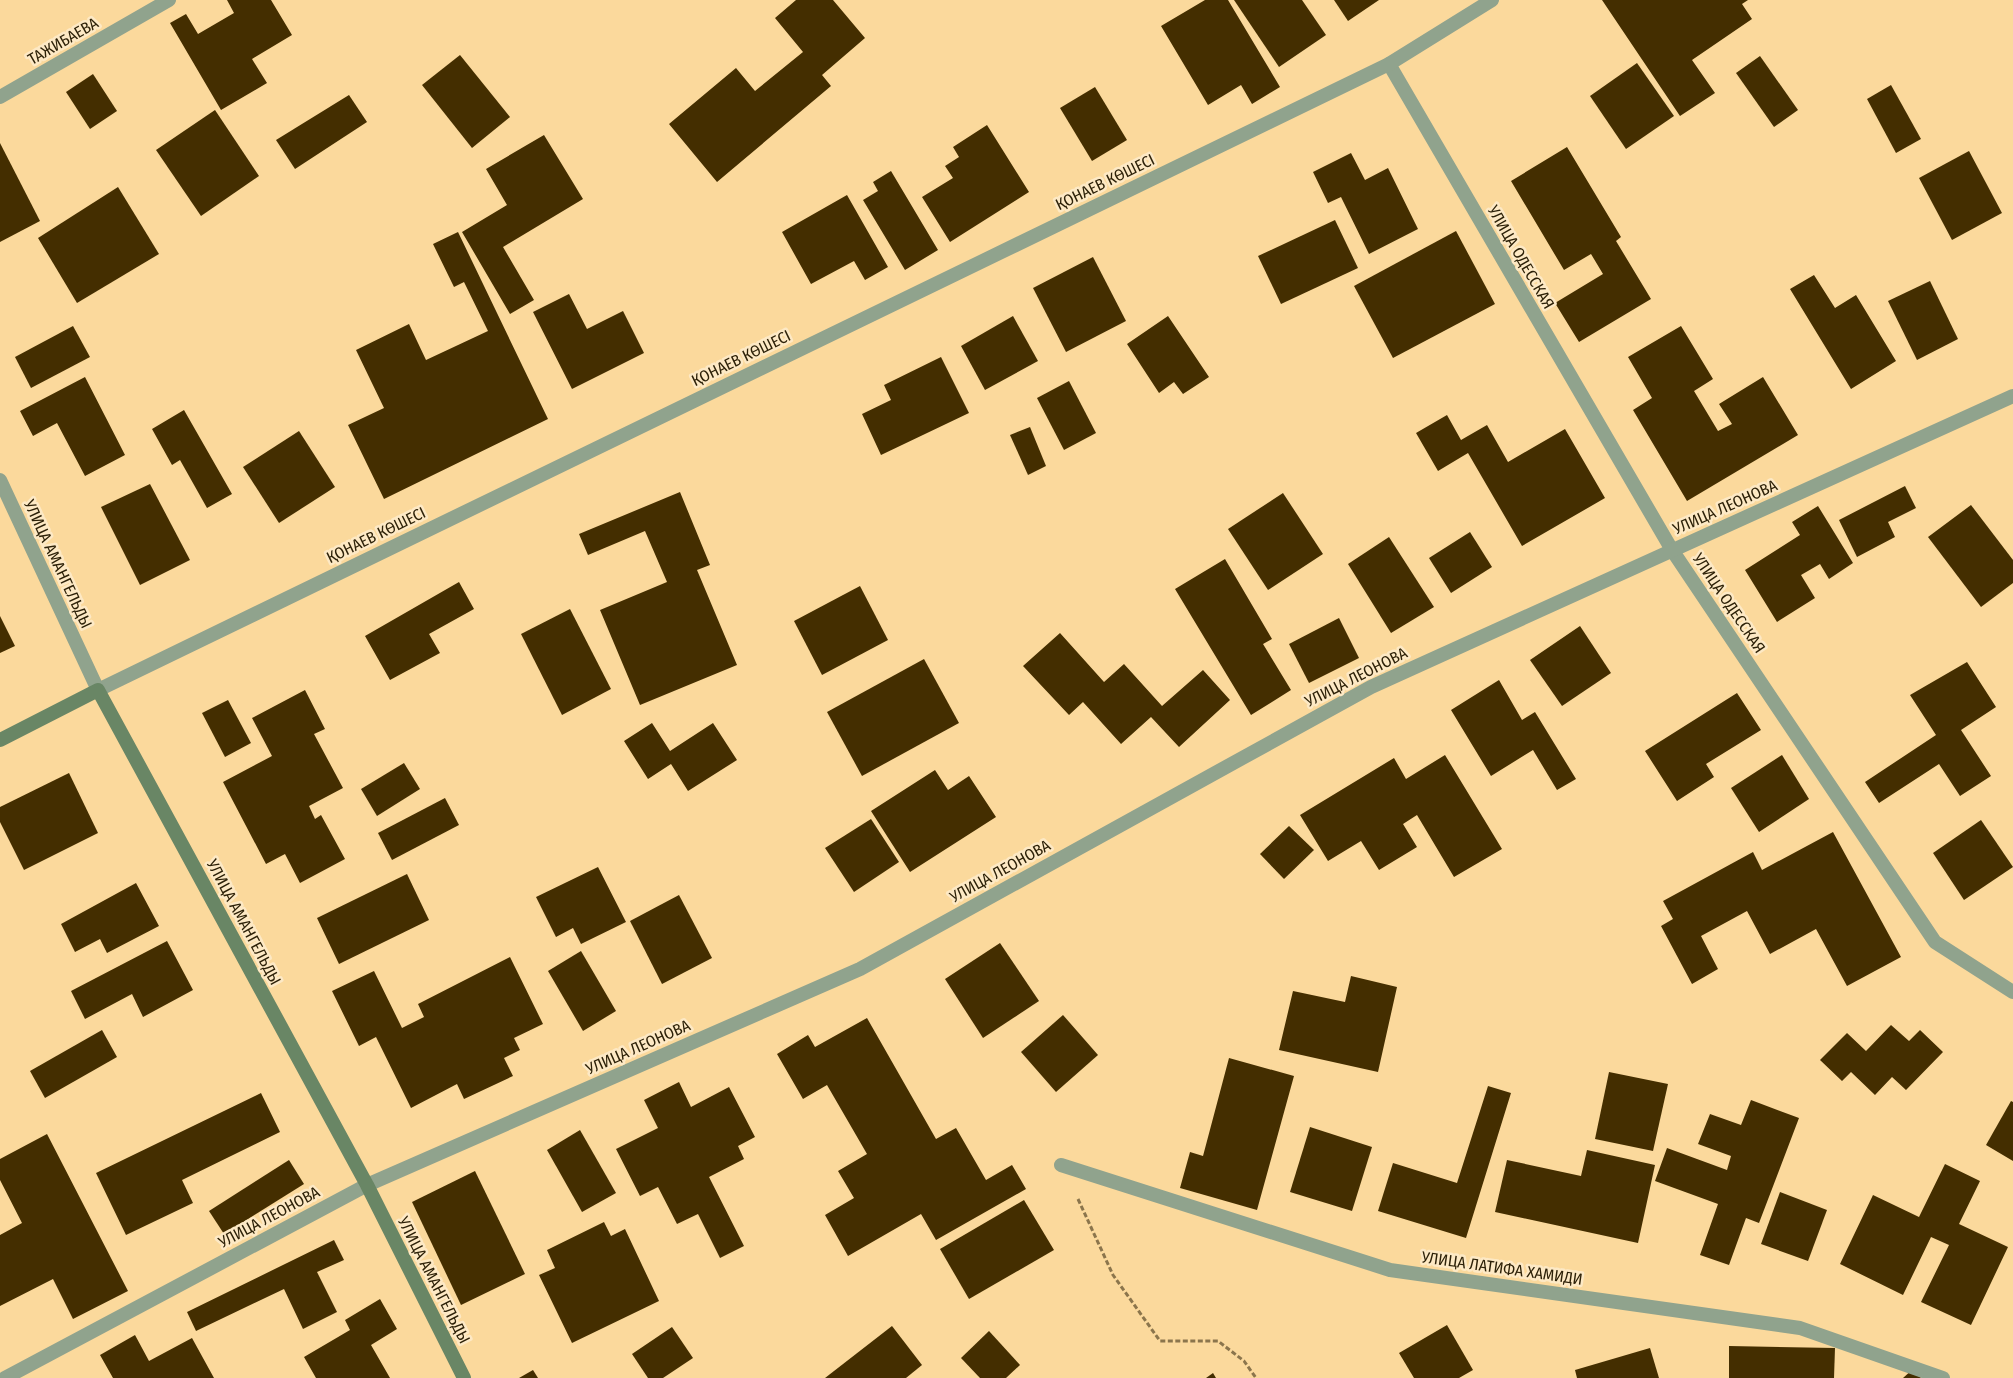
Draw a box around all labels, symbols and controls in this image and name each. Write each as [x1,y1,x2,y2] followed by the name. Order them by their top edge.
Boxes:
[25,13,102,69] street label: ТАЖИБАЕВА
[1052,150,1158,214] street label: ҚОНАЕВ КӨШЕСІ
[1483,201,1558,312] street label: УЛИЦА ОДЕССКАЯ
[688,326,794,390] street label: ҚОНАЕВ КӨШЕСІ
[1669,475,1781,539] street label: УЛИЦА ЛЕОНОВА
[19,496,96,631] street label: УЛИЦА АМАНГЕЛЬДЫ
[323,503,429,567] street label: ҚОНАЕВ КӨШЕСІ
[1688,549,1769,656] street label: УЛИЦА ОДЕССКАЯ
[1301,643,1411,711] street label: УЛИЦА ЛЕОНОВА
[946,835,1054,907] street label: УЛИЦА ЛЕОНОВА
[202,855,285,988] street label: УЛИЦА АМАНГЕЛЬДЫ
[582,1015,694,1079] street label: УЛИЦА ЛЕОНОВА
[214,1182,323,1252] street label: УЛИЦА ЛЕОНОВА
[393,1213,474,1347] street label: УЛИЦА АМАНГЕЛЬДЫ
[1419,1247,1584,1289] street label: УЛИЦА ЛАТИФА ХАМИДИ

